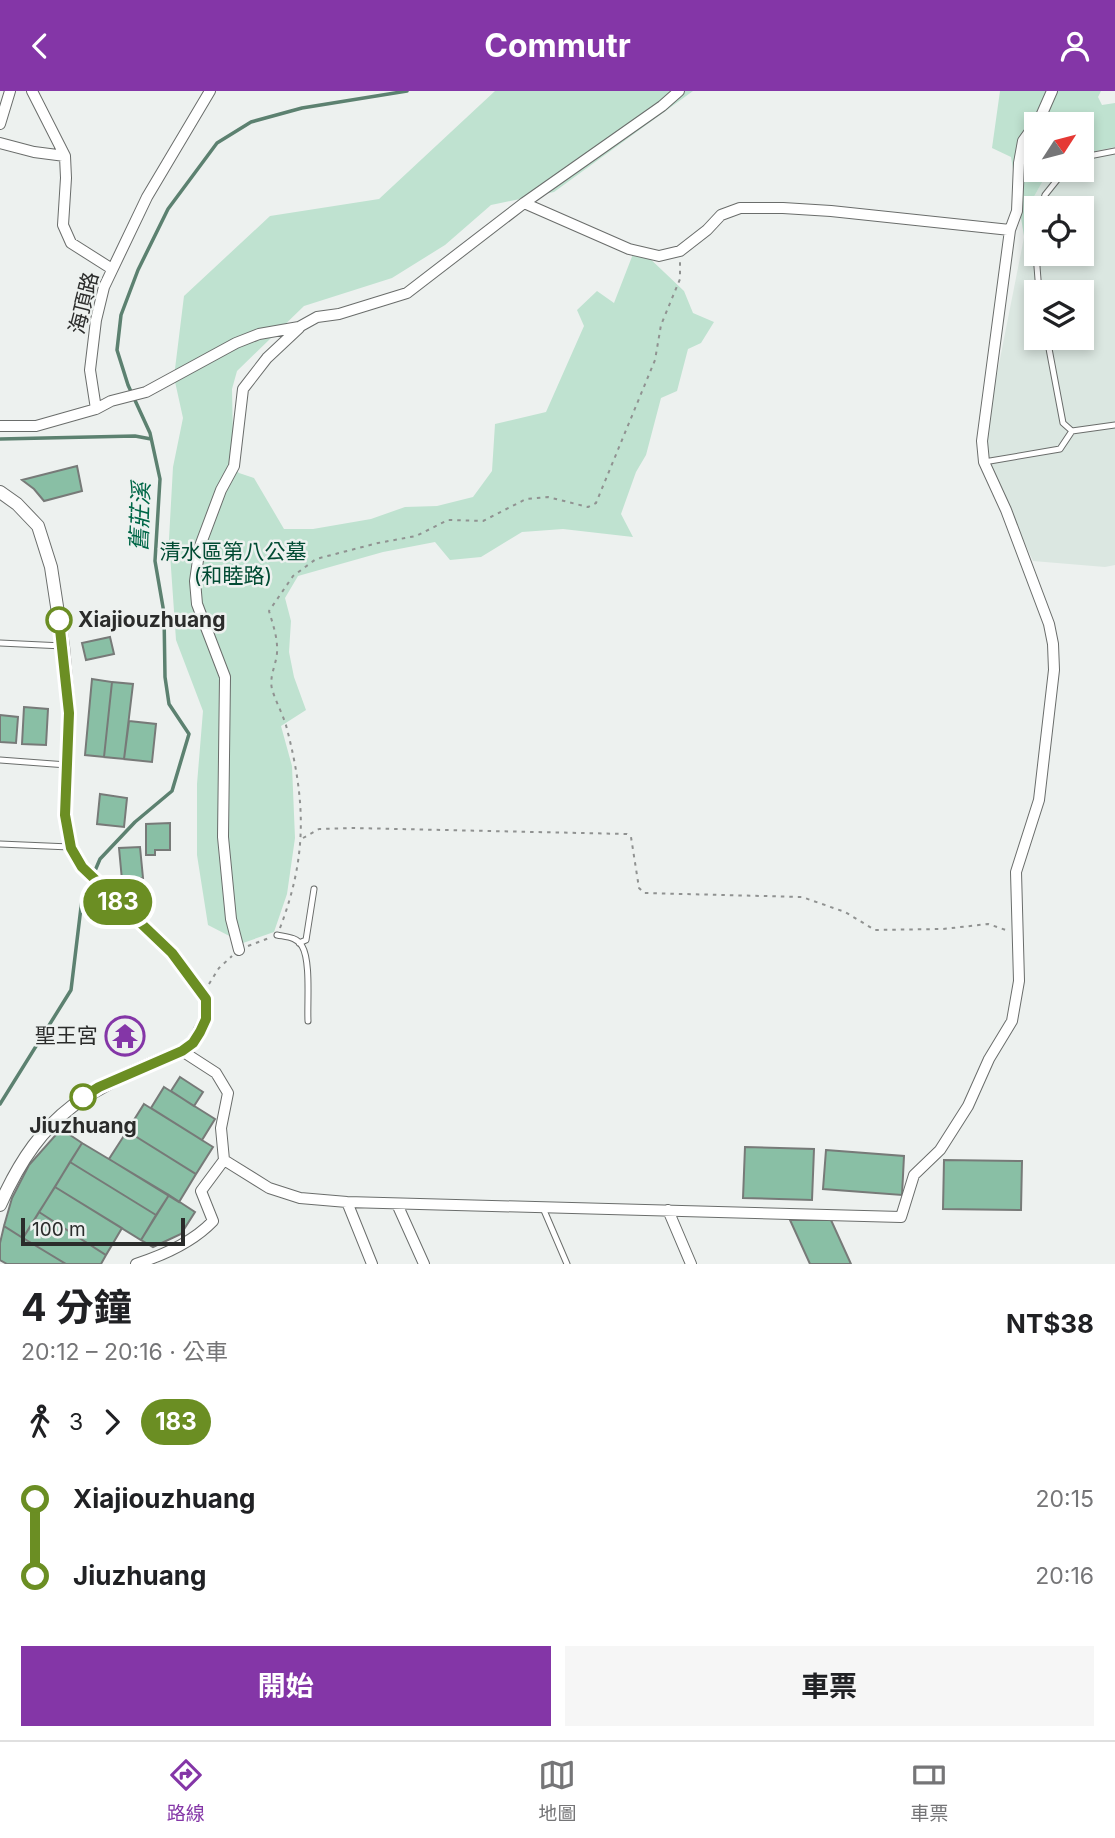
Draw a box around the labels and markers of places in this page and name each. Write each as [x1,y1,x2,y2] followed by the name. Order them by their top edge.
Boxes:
[46,607,72,633] marker: Xiajiouzhuang
[78,607,225,632] place label: Xiajiouzhuang
[104,1015,146,1057] temple icon: 聖王宮
[35,1023,98,1048] place label: 聖王宮
[70,1084,96,1110] marker: Jiuzhuang
[29,1113,137,1138] place label: Jiuzhuang

